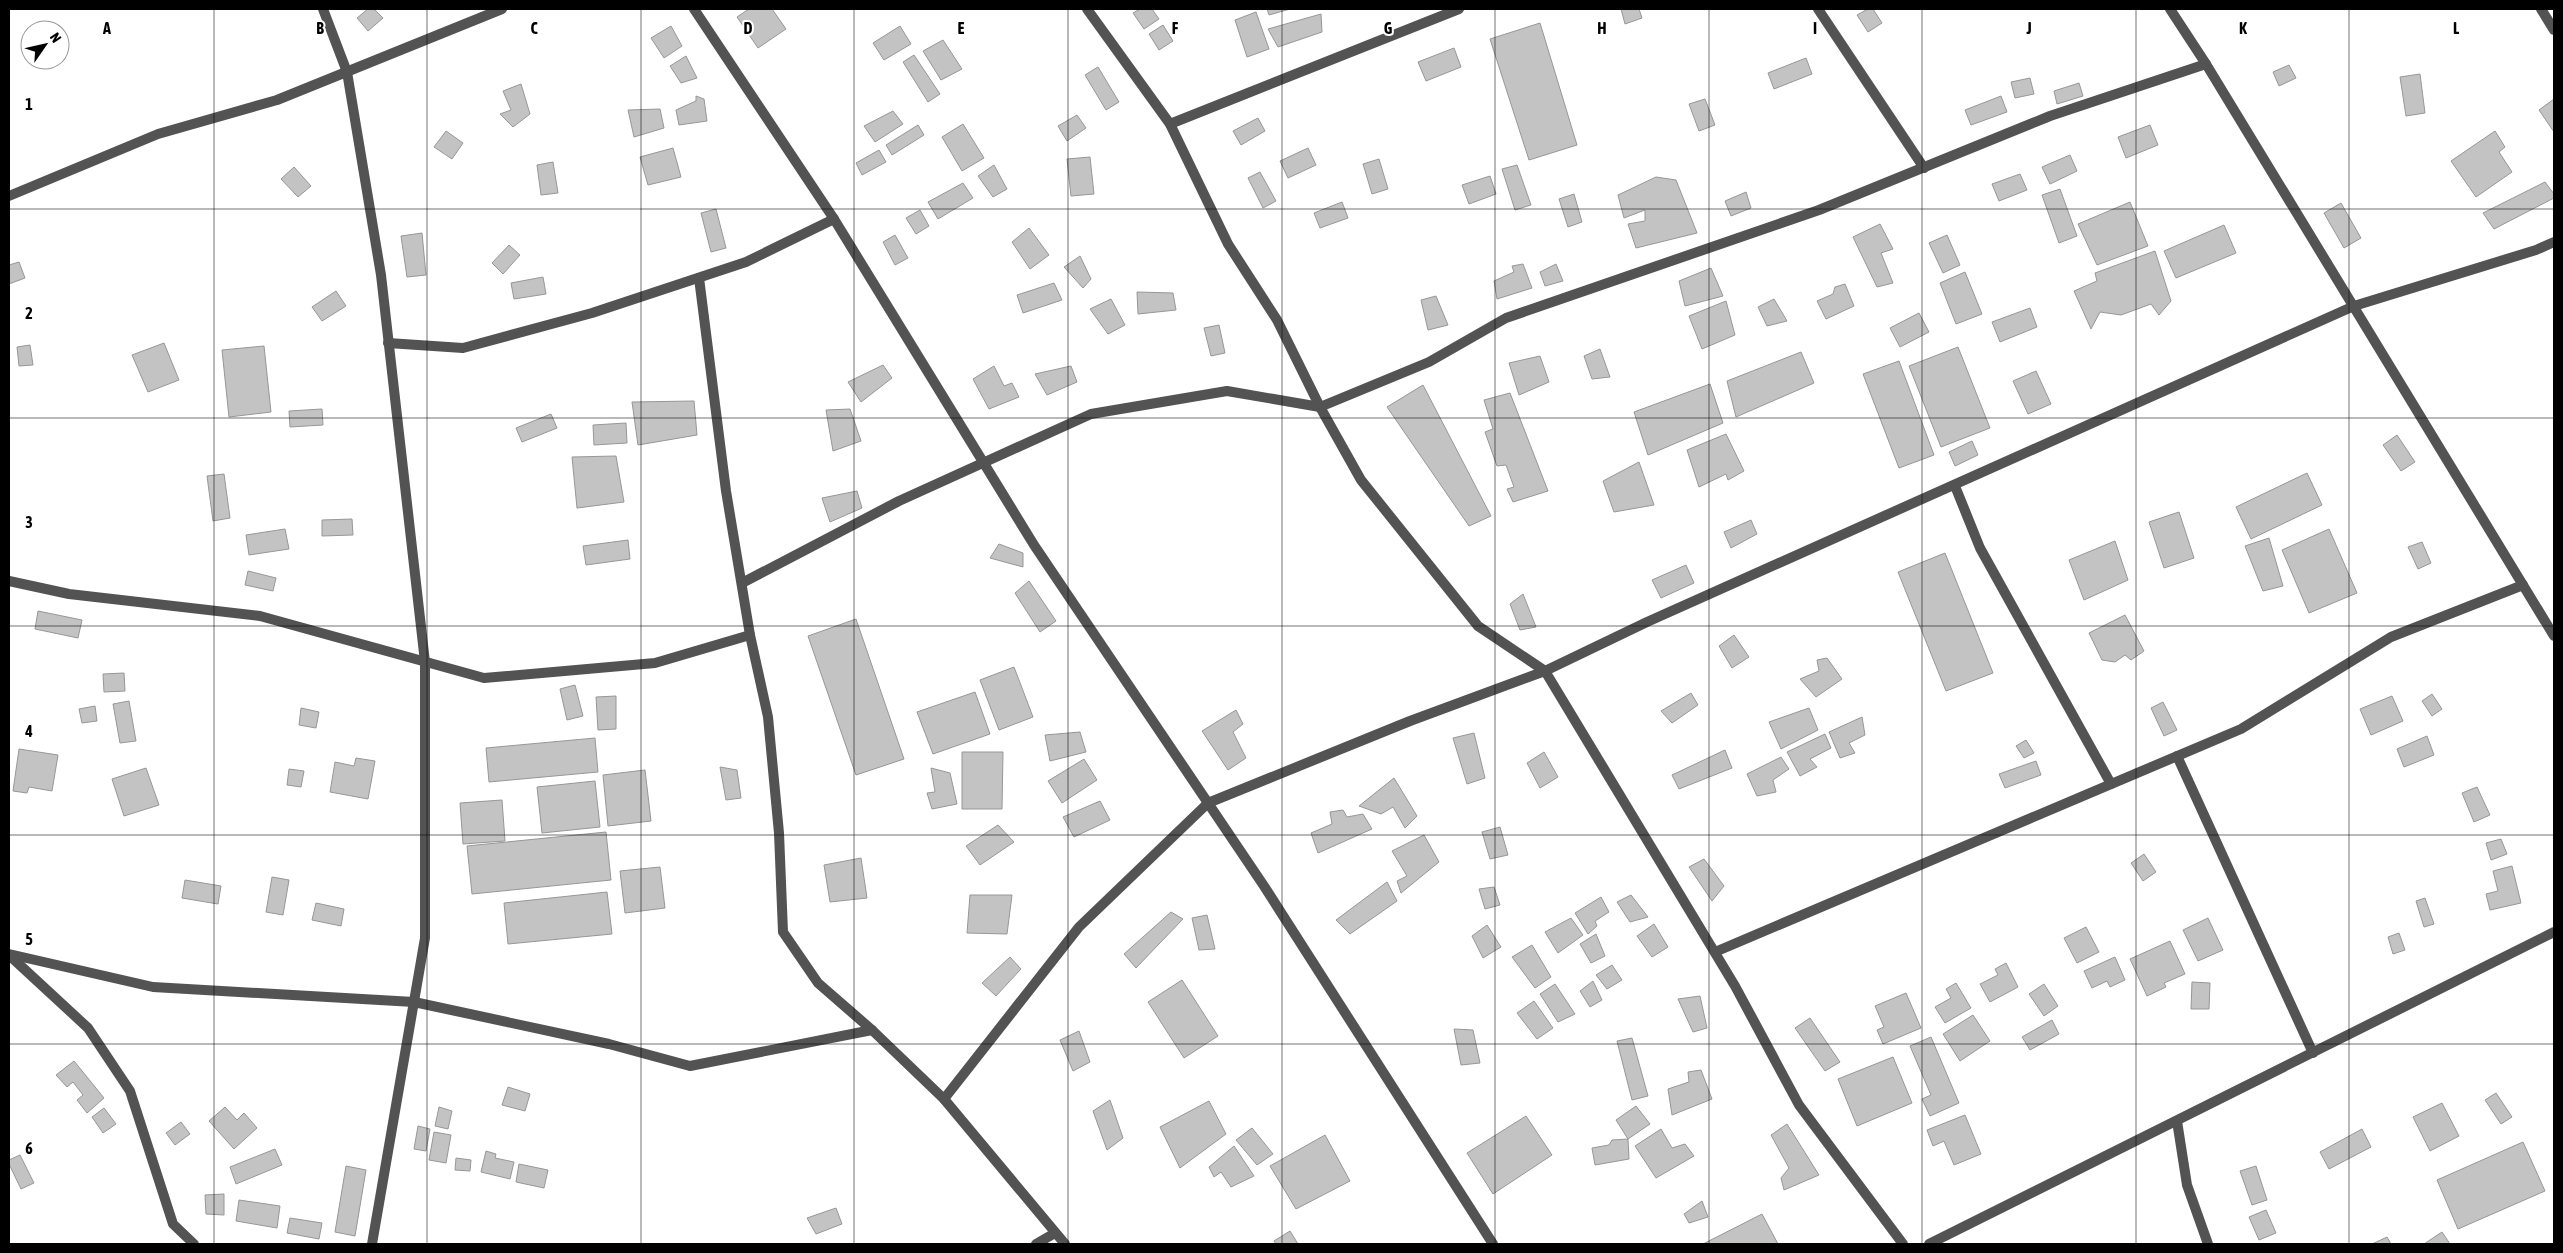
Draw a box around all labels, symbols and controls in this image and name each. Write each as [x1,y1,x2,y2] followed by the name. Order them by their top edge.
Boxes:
[102,19,111,37] text: A
[316,19,324,37] text: B
[530,19,538,37] text: C
[744,19,753,37] text: D
[958,19,965,37] text: E
[1172,19,1179,37] text: F
[1384,19,1393,37] text: G
[1597,19,1607,37] text: H
[1813,19,1817,37] text: I
[2025,19,2032,37] text: J
[2239,19,2247,37] text: K
[2453,19,2460,37] text: L
[20,20,70,70] north arrow
[47,30,65,46] text: N
[25,95,33,113] text: 1
[25,304,33,322] text: 2
[25,513,33,531] text: 3
[24,722,33,740] text: 4
[25,930,33,948] text: 5
[25,1139,33,1157] text: 6

